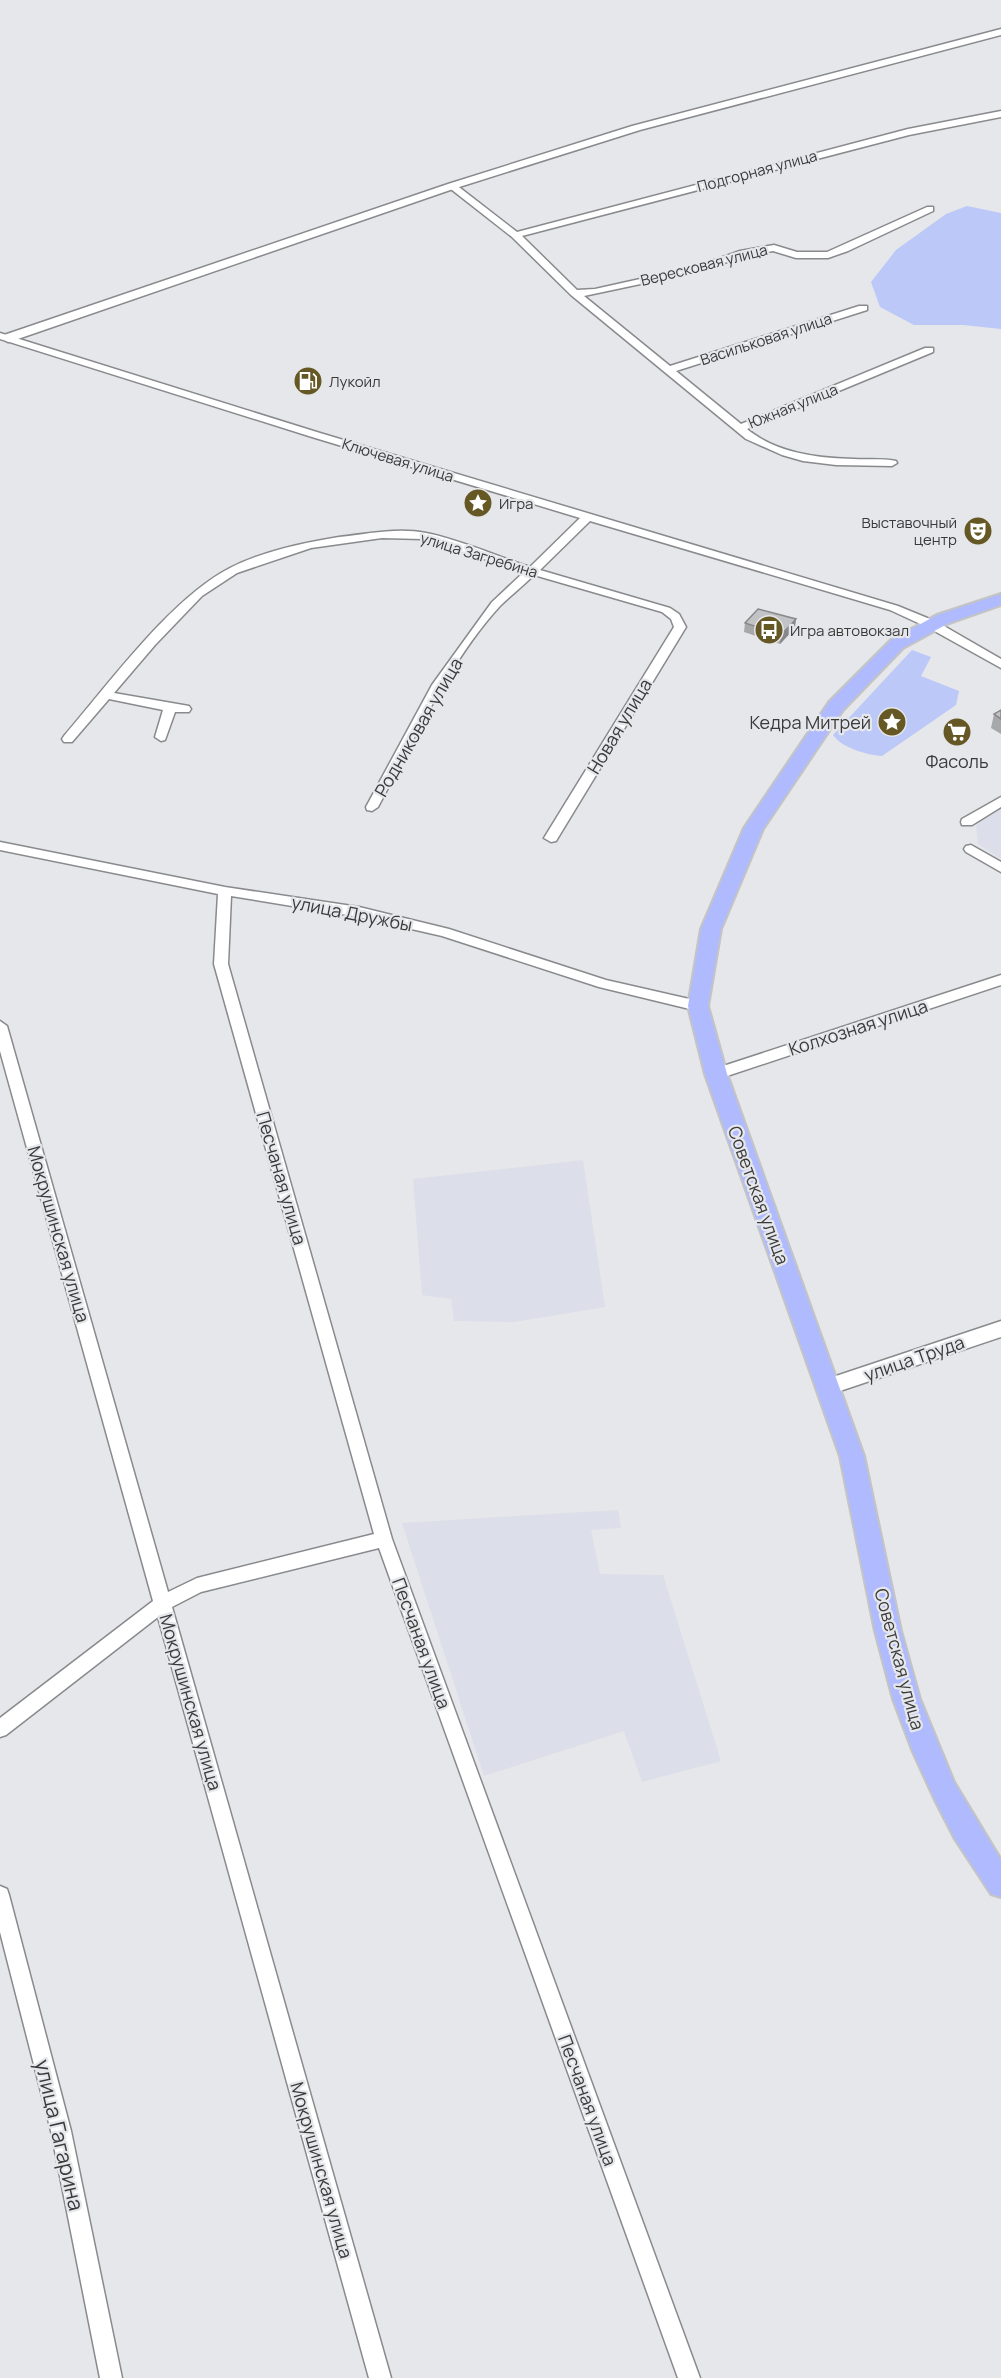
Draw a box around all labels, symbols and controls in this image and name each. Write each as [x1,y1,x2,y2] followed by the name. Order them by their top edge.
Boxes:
[695,145,819,197] street label: Подгорная улица
[638,239,770,291] street label: Вересковая улица
[698,308,834,370] street label: Васильковая улица
[292,365,324,397] fuel station icon: Лукойл
[329,371,381,392] place label: Лукойл
[745,379,841,433] street label: Южная улица
[340,433,456,487] street label: Ключевая улица
[462,487,494,519] place icon: Игра
[499,493,533,514] place label: Игра
[862,512,957,550] place label: Выставочный центр
[962,515,994,547] theatre icon: Выставочный центр
[418,527,540,583] street label: улица Загребина
[753,614,785,646] bus stop icon: Игра автовокзал
[790,620,909,641] place label: Игра автовокзал
[368,653,468,801] street label: Родниковая улица
[581,674,657,778] street label: Новая улица
[876,706,908,738] place icon: Кедра Митрей
[749,710,871,734] place label: Кедра Митрей
[941,716,973,748] supermarket icon: Фасоль
[925,749,989,773] place label: Фасоль
[290,890,414,936] street label: улица Дружбы
[785,993,931,1061] street label: Колхозная улица
[251,1108,313,1248] street label: Песчаная улица
[723,1122,795,1268] street label: Советская улица
[22,1143,96,1325] street label: Мокрушинская улица
[861,1330,967,1386] street label: улица Труда
[387,1574,457,1712] street label: Песчаная улица
[870,1585,930,1733] street label: Советская улица
[154,1611,228,1793] street label: Мокрушинская улица
[553,2031,623,2169] street label: Песчаная улица
[29,2057,91,2213] street label: улица Гагарина
[285,2079,359,2261] street label: Мокрушинская улица

